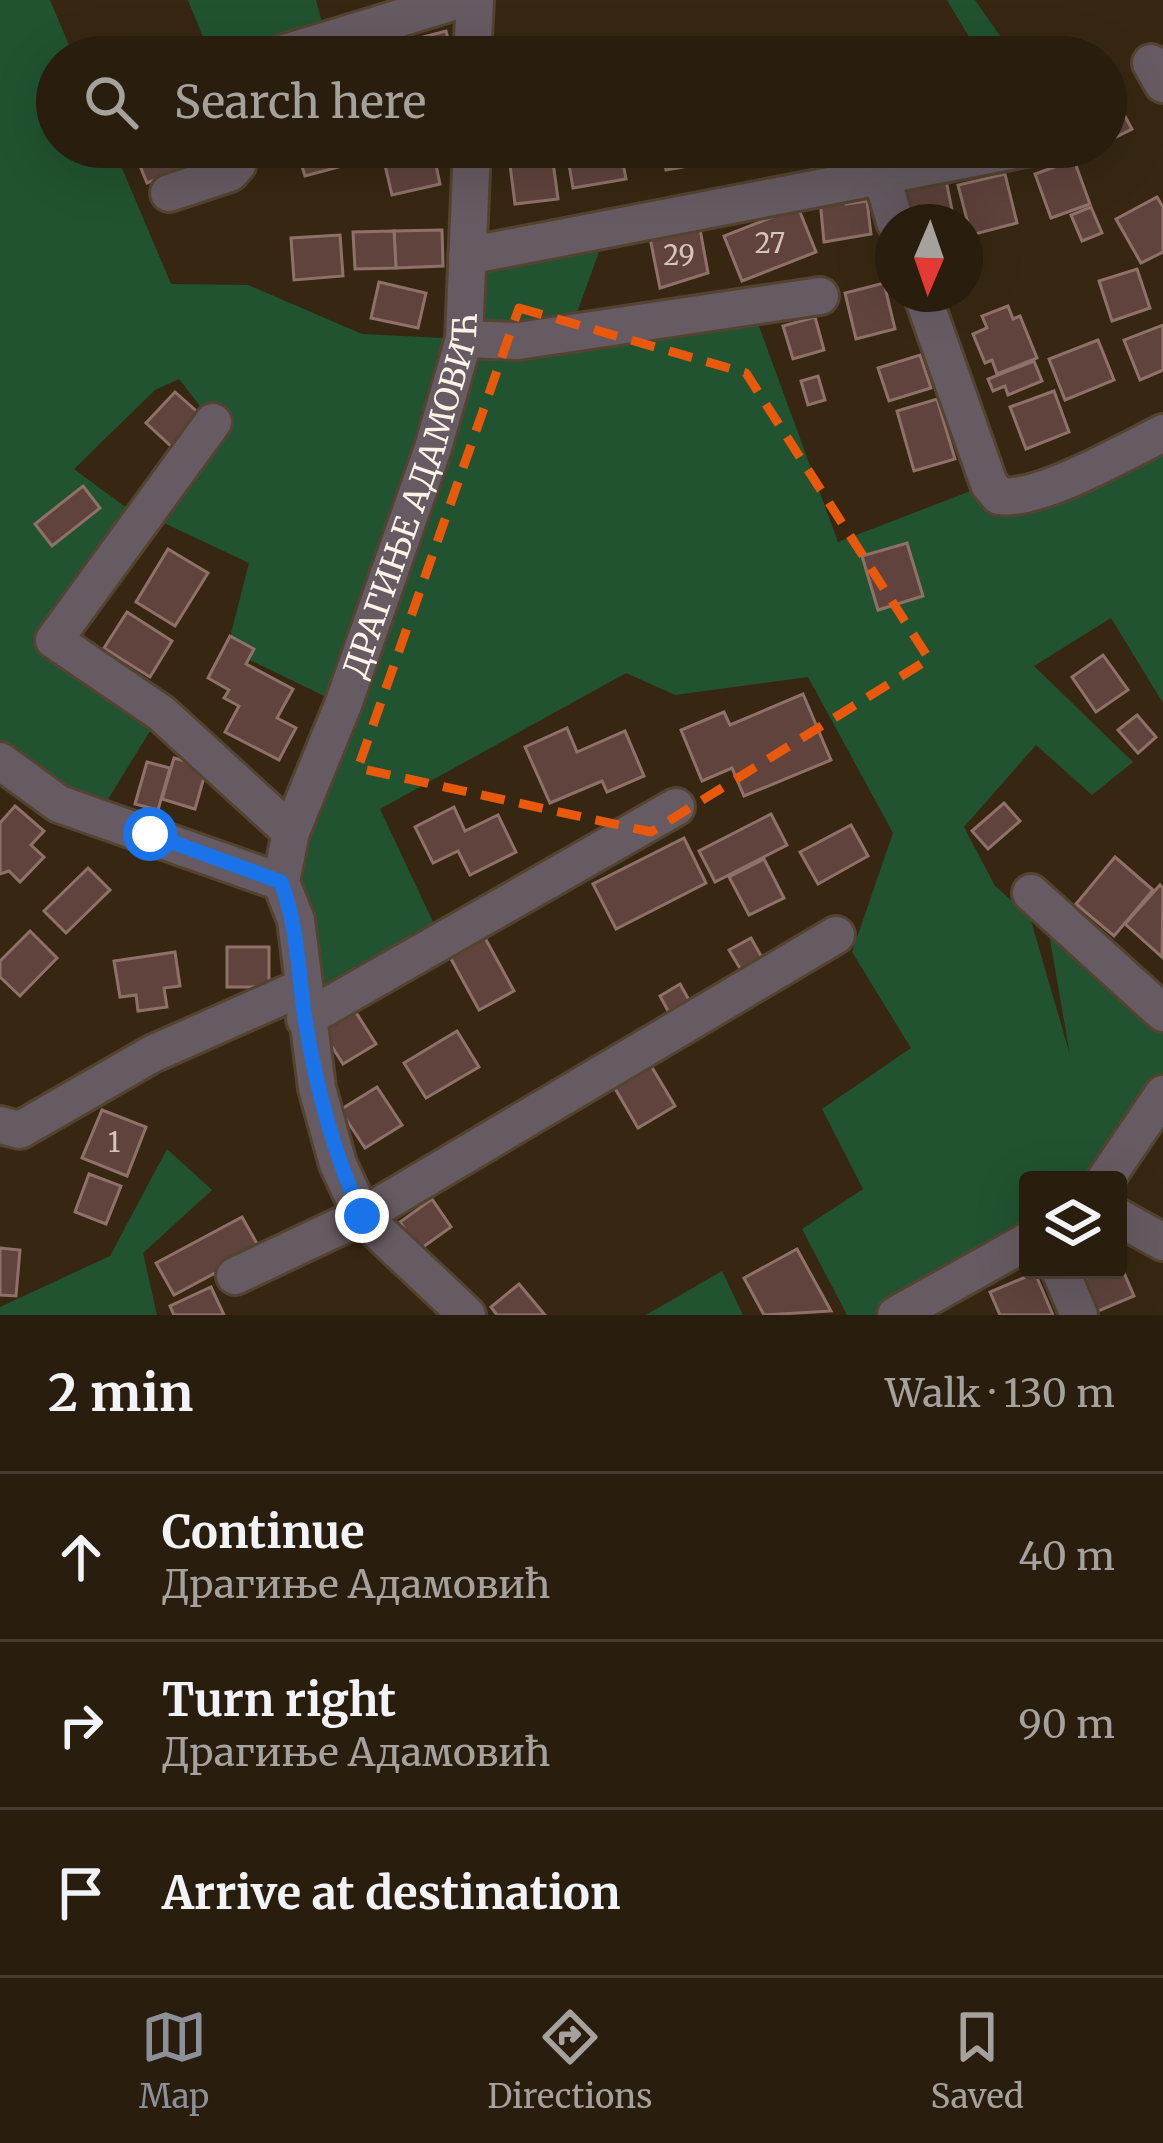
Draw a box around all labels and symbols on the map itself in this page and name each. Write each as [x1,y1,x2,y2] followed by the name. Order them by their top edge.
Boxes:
[875,204,983,312] north arrow
[755,226,785,260] house number: 27
[663,238,695,272] house number: 29
[334,312,486,683] street label: ДРАГИЊЕ АДАМОВИЋ
[123,807,177,861] route start
[108,1125,120,1159] house number: 1
[335,1189,389,1243] route end

